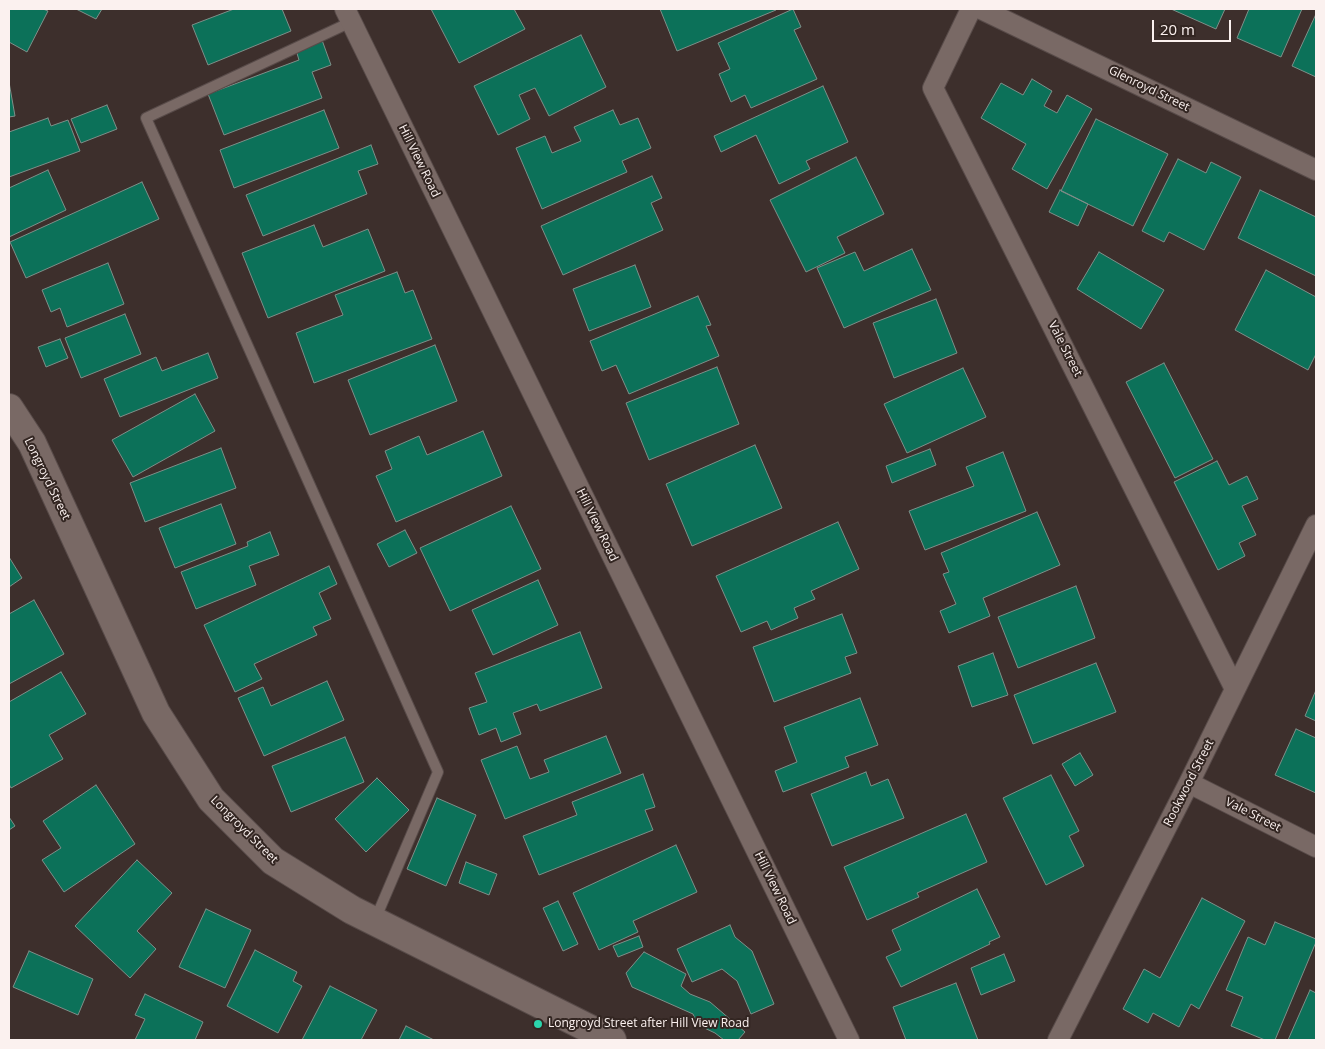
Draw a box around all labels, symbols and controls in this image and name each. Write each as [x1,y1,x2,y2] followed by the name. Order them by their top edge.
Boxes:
[1155,10,1234,42] scale bar
[1160,19,1195,39] text: 20 m
[1106,63,1192,115] street label: Glenroyd Street
[395,122,443,200] street label: Hill View Road
[1045,319,1085,379] street label: Vale Street
[21,436,73,522] street label: Longroyd Street
[573,486,621,564] street label: Hill View Road
[1161,737,1217,829] street label: Rookwood Street
[207,793,281,867] street label: Longroyd Street
[1223,795,1283,835] street label: Vale Street
[751,849,799,927] street label: Hill View Road
[548,1017,749,1031] place label: Longroyd Street after Hill View Road
[532,1018,544,1030] marker: Longroyd Street after Hill View Road

